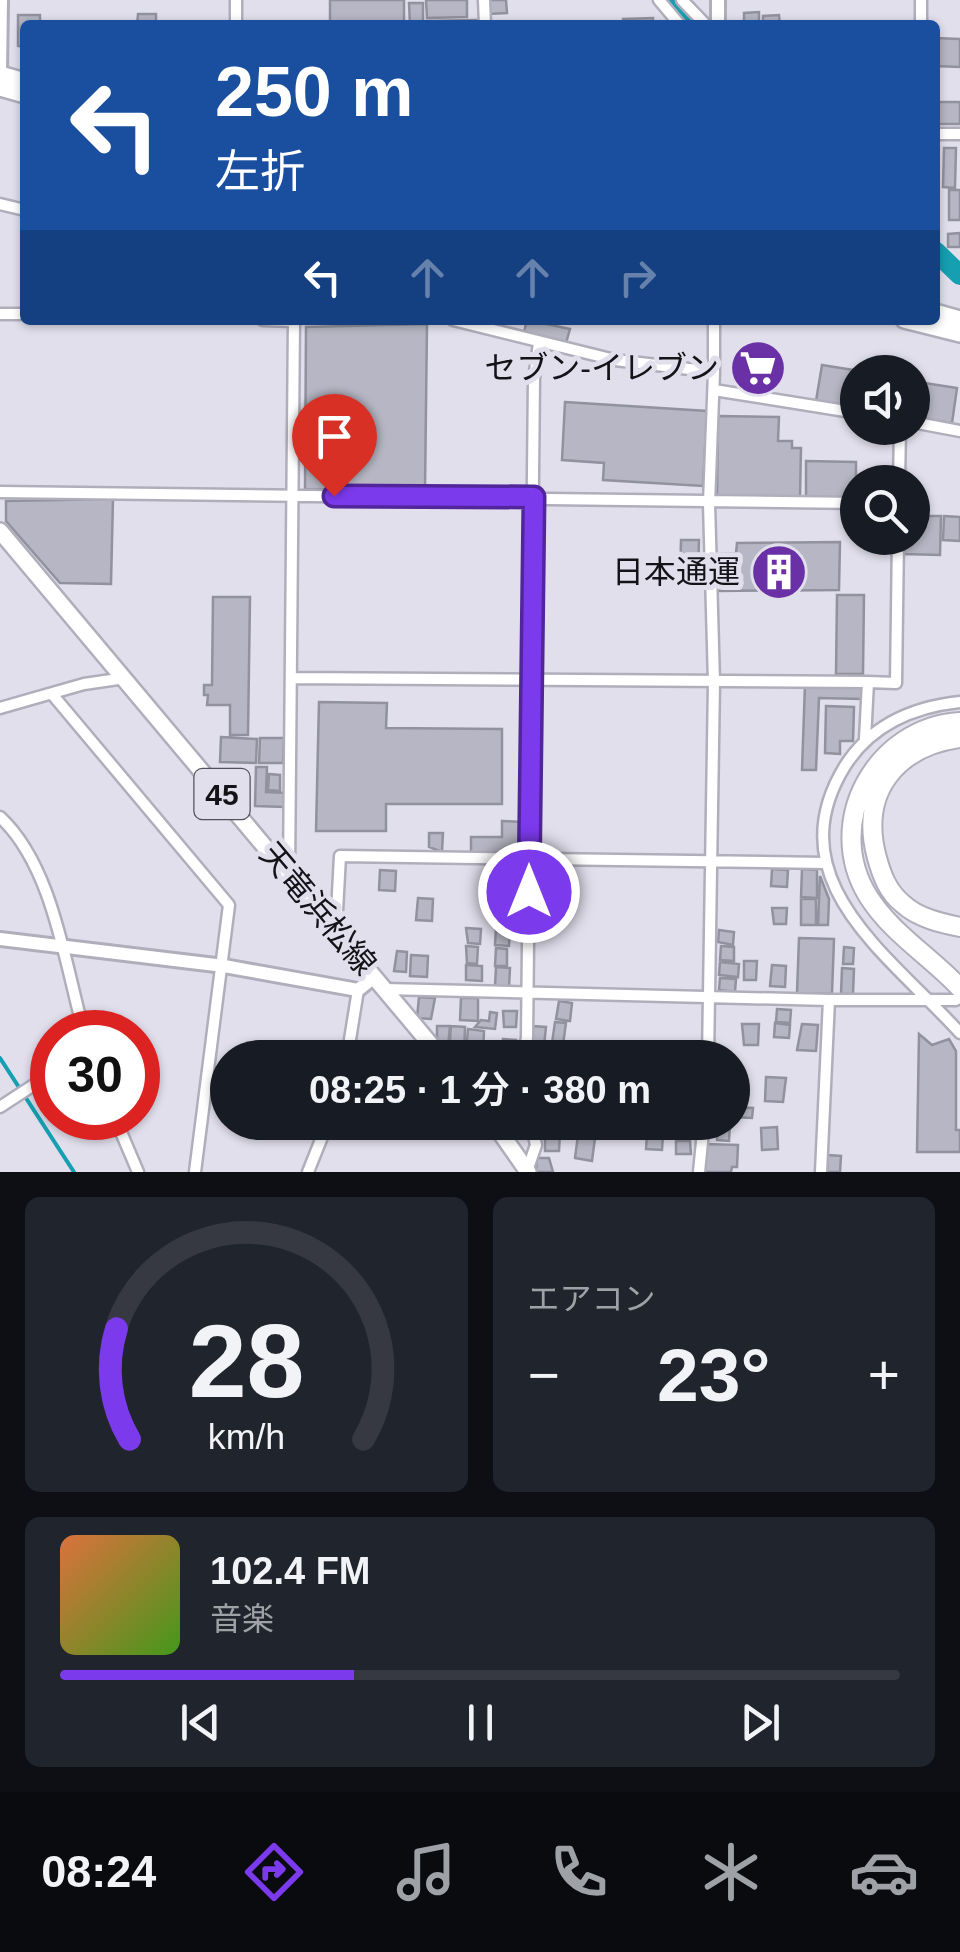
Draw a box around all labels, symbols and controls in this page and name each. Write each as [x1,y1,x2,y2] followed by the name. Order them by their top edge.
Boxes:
[215,53,413,131] text: 250 m
[50,60,180,190] icon: left
[215,146,305,197] text: 左折
[295,250,350,305] icon: left
[400,250,455,305] icon: ahead
[505,250,560,305] icon: ahead
[610,250,665,305] icon: right
[728,338,788,398] supermarket icon: セブン-イレブン
[484,350,719,386] place label: セブン-イレブン
[840,355,930,555] map controls
[840,355,930,445] button: sound
[292,394,377,497] pin
[307,409,362,464] icon: arrive
[840,465,930,555] button: search
[749,542,809,602] building icon: 日本通運
[612,554,740,590] place label: 日本通運
[194,769,250,819] road number: 45
[253,836,383,982] street label: 天竜浜松線
[477,840,581,944] position arrow
[30,1010,160,1140] speed limit sign: 30
[309,1069,651,1111] text: 08:25 · 1 分 · 380 m
[528,1281,656,1317] text: エアコン
[188,1303,304,1419] text: 28
[657,1333,770,1417] text: 23°
[528,1344,560,1406] text: −
[868,1344,900,1406] text: +
[208,1417,285,1457] text: km/h
[210,1550,371,1592] text: 102.4 FM
[210,1601,274,1637] text: 音楽
[173,1695,228,1750] icon: previous
[453,1695,508,1750] icon: pause
[733,1695,788,1750] icon: next
[239,1837,309,1907] icon: directions
[391,1837,461,1907] icon: music
[544,1837,614,1907] icon: phone
[696,1837,766,1907] icon: climate
[849,1837,919,1907] icon: car
[41,1846,156,1897] text: 08:24

